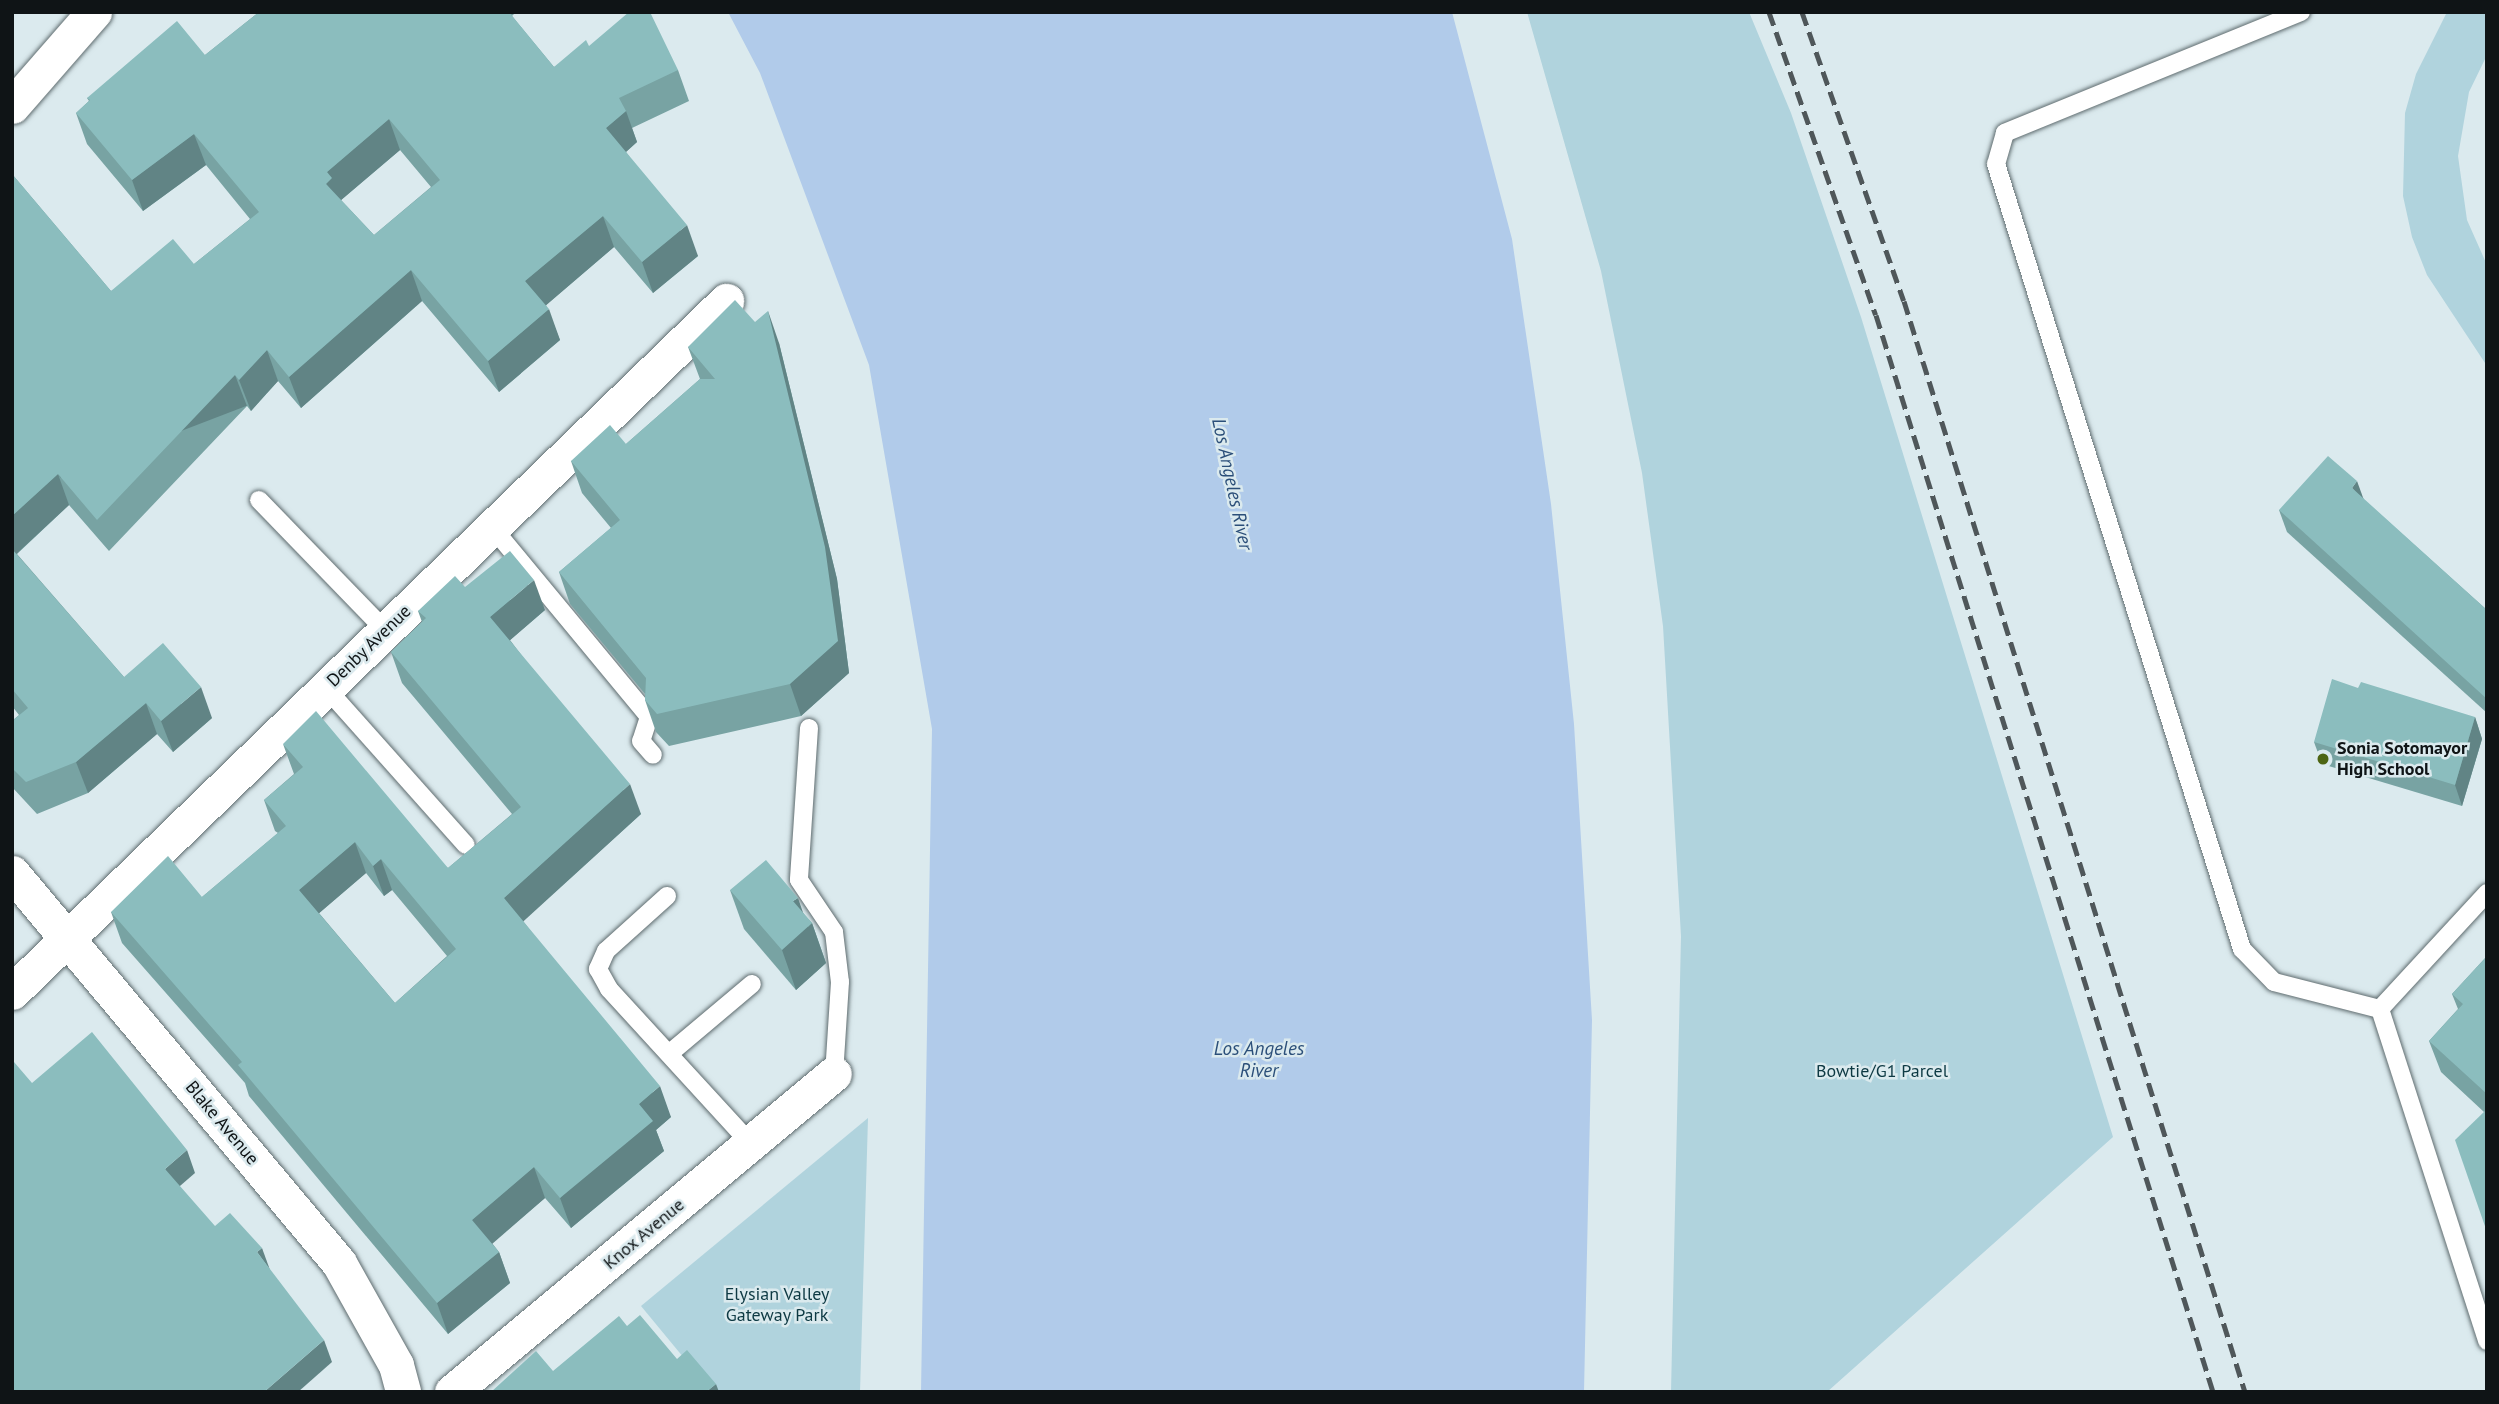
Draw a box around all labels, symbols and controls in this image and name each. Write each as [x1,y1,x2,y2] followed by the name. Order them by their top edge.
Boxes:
[1207,416,1257,552] water label: Los Angeles River
[322,600,416,692] street label: Denby Avenue
[2337,738,2467,780] place label: Sonia Sotomayor High School
[2315,751,2331,767] marker: Sonia Sotomayor High School
[1213,1038,1305,1082] water label: Los Angeles River
[1816,1060,1948,1082] park label: Bowtie/G1 Parcel
[181,1077,263,1169] street label: Blake Avenue
[599,1194,689,1274] street label: Knox Avenue
[724,1284,830,1326] park label: Elysian Valley Gateway Park

